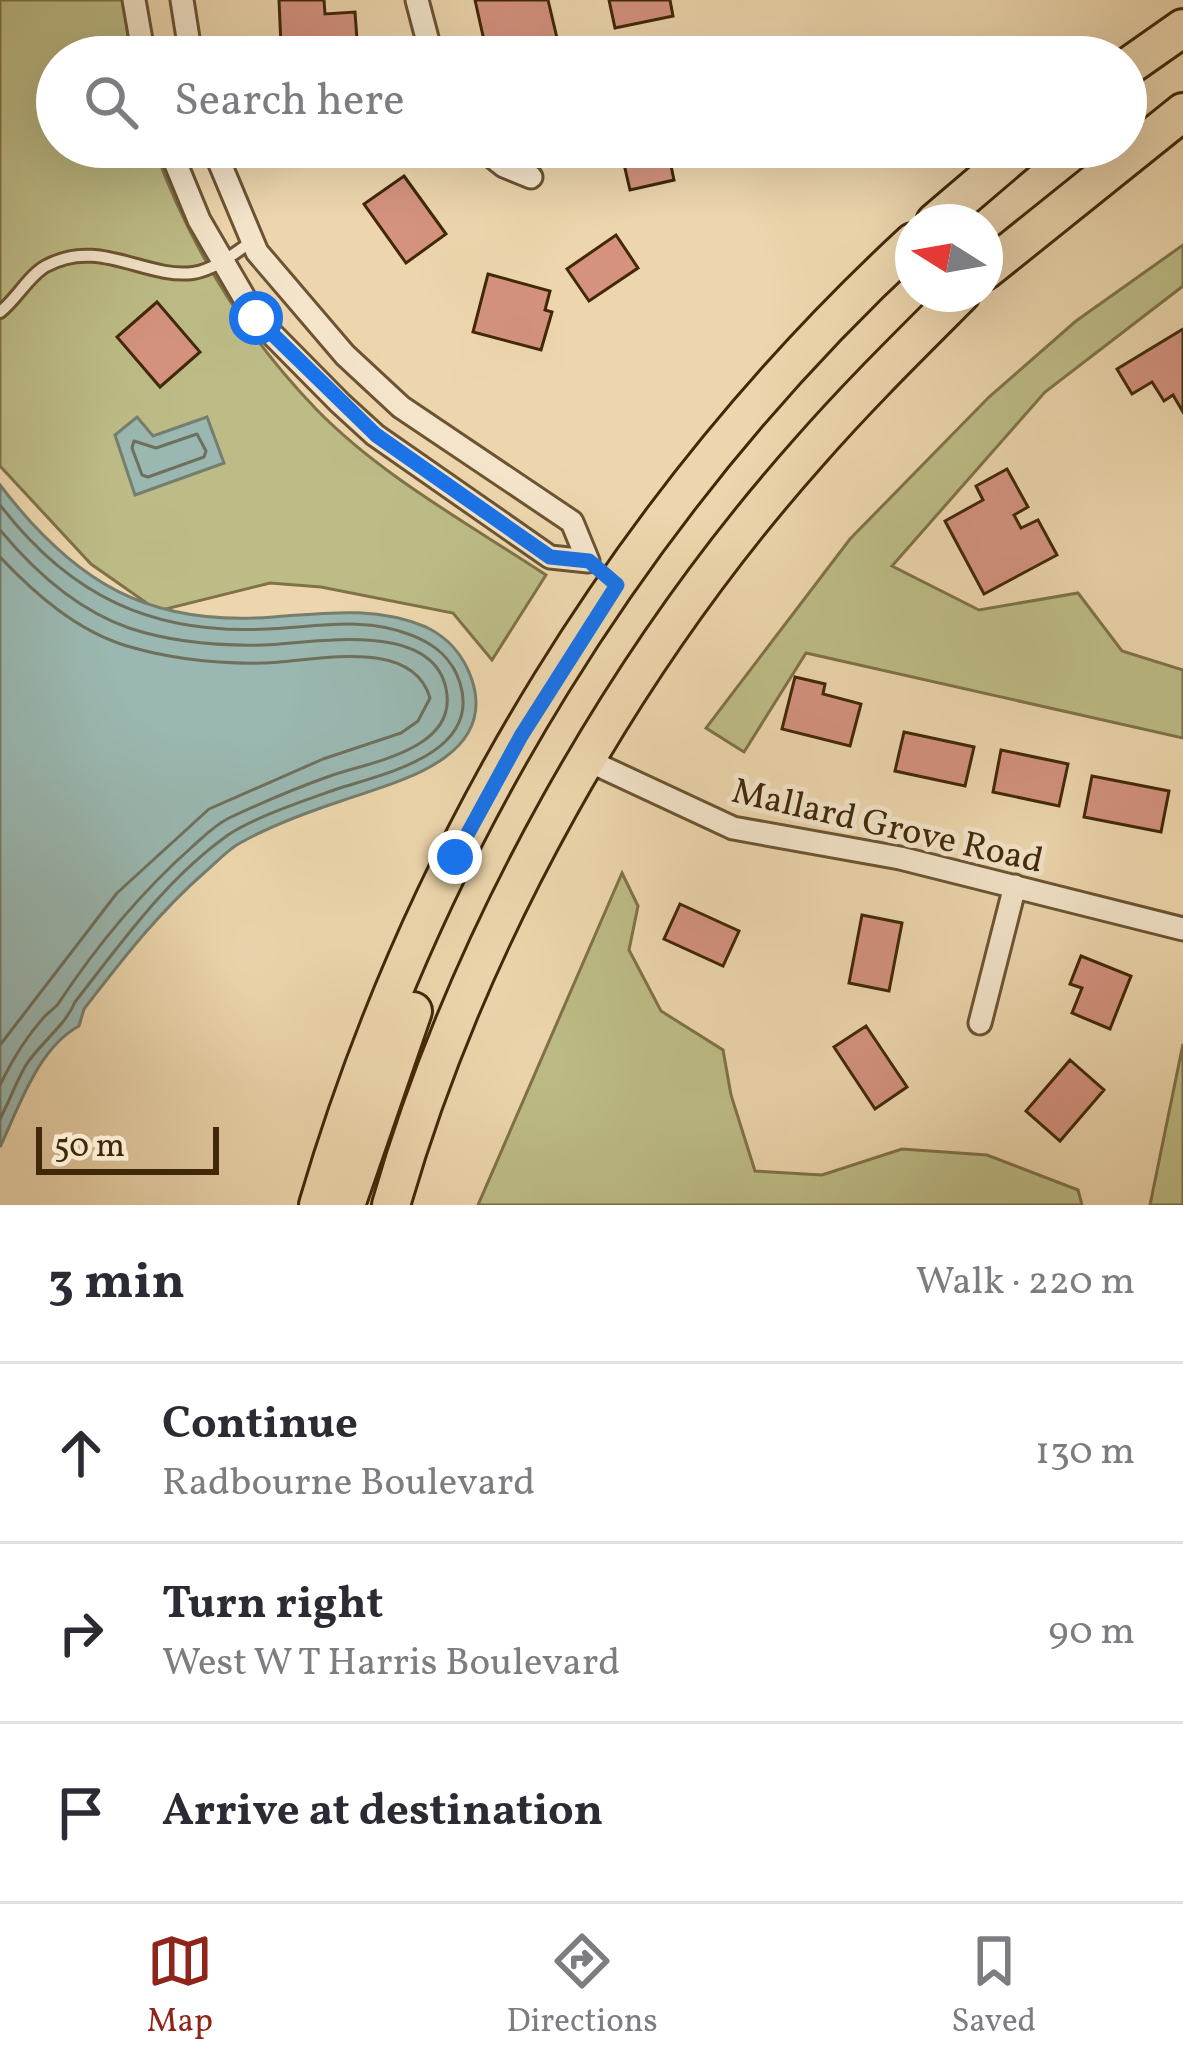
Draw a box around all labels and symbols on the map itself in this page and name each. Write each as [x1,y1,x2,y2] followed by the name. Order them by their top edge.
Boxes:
[895,204,1003,312] north arrow
[229,291,283,345] route start
[727,768,1048,888] street label: Mallard Grove Road
[428,830,482,884] route end
[36,1121,219,1174] scale bar

